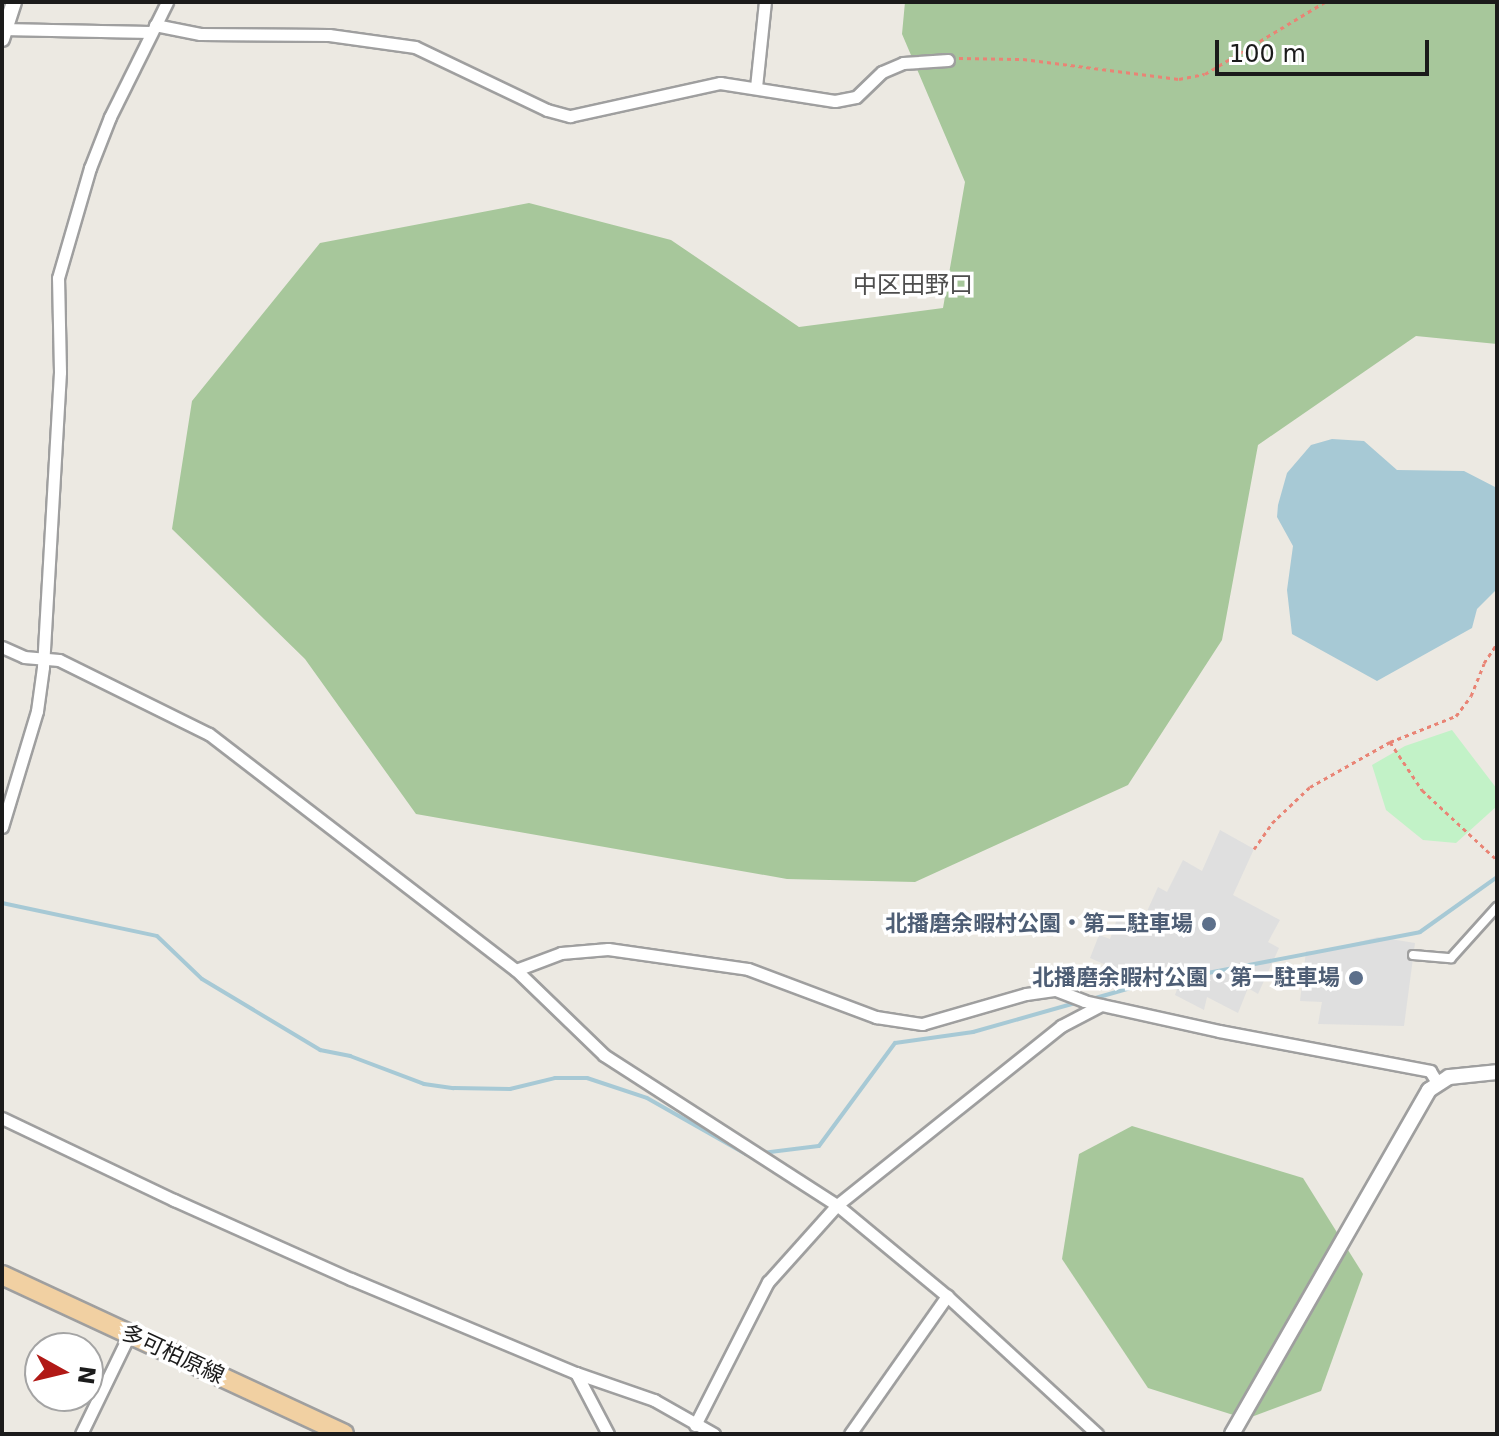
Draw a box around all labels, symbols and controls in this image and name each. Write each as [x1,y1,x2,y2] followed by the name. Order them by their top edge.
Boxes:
[1219,24,1433,74] scale bar
[1229,40,1306,68] text: 100 m
[853,272,973,300] district label: 中区田野口
[885,911,1193,937] place label: 北播磨余暇村公園・第二駐車場
[1200,915,1218,933] marker: 北播磨余暇村公園・第二駐車場
[1032,965,1340,991] place label: 北播磨余暇村公園・第一駐車場
[1347,969,1365,987] marker: 北播磨余暇村公園・第一駐車場
[118,1319,228,1389] street label: 多可柏原線
[24,1332,104,1412] north arrow
[73,1364,100,1386] text: N

